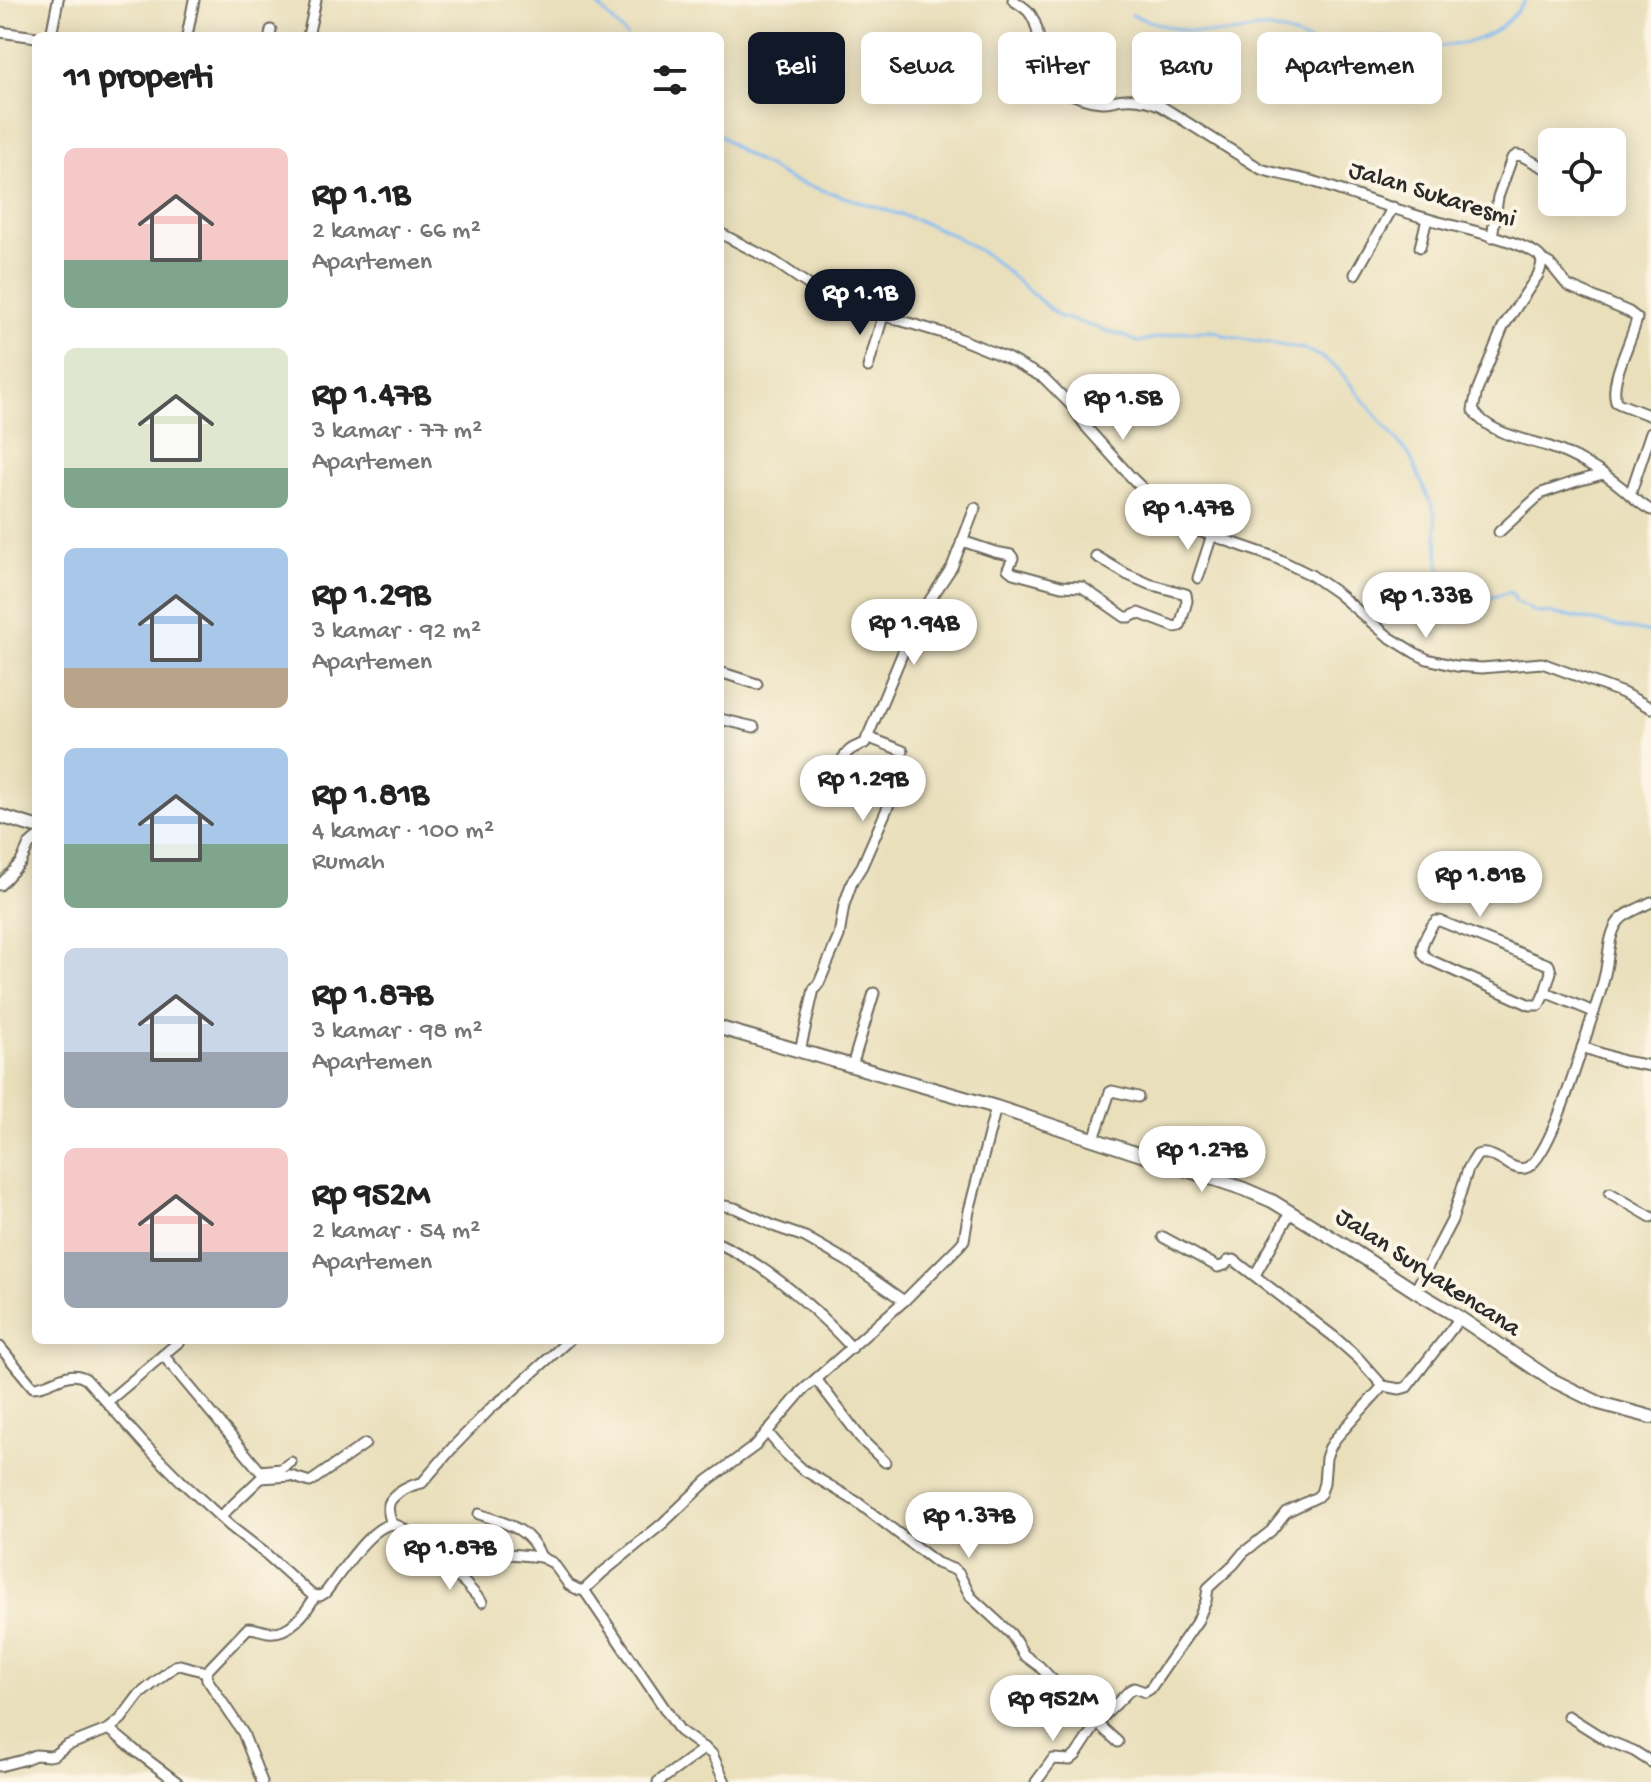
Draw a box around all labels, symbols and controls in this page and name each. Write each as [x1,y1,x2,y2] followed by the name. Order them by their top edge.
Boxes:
[748,32,845,104] chip: Beli
[861,32,982,104] chip: Sewa
[998,32,1116,104] chip: Filter
[1132,32,1241,104] chip: Baru
[1257,32,1442,104] chip: Apartemen
[648,58,692,102] icon: filters
[64,60,214,100] text: 11 properti
[1538,128,1626,216] map controls
[1538,128,1626,216] button: locate
[1345,156,1519,236] street label: Jalan Sukaresmi
[312,177,410,217] text: Rp 1.1B
[128,180,224,276] icon: home
[312,217,481,248] text: 2 kamar · 66 m²
[312,248,432,279] text: Apartemen
[786,269,934,337] pin: Rp 1.1B
[822,279,898,310] text: Rp 1.1B
[1049,374,1197,442] pin: Rp 1.5B
[312,377,430,417] text: Rp 1.47B
[128,380,224,476] icon: home
[1084,384,1162,415] text: Rp 1.5B
[312,417,482,448] text: 3 kamar · 77 m²
[312,448,432,479] text: Apartemen
[1105,484,1271,552] pin: Rp 1.47B
[1143,494,1233,525] text: Rp 1.47B
[1343,572,1509,640] pin: Rp 1.33B
[312,577,430,617] text: Rp 1.29B
[128,580,224,676] icon: home
[1380,582,1472,613] text: Rp 1.33B
[831,599,997,667] pin: Rp 1.94B
[869,609,959,640] text: Rp 1.94B
[312,617,481,648] text: 3 kamar · 92 m²
[312,648,432,679] text: Apartemen
[780,755,946,823] pin: Rp 1.29B
[818,765,908,796] text: Rp 1.29B
[312,777,429,817] text: Rp 1.81B
[128,780,224,876] icon: home
[312,817,494,848] text: 4 kamar · 100 m²
[312,848,385,879] text: Rumah
[1397,851,1563,919] pin: Rp 1.81B
[1435,861,1525,892] text: Rp 1.81B
[312,977,433,1017] text: Rp 1.87B
[128,980,224,1076] icon: home
[312,1017,482,1048] text: 3 kamar · 98 m²
[312,1048,432,1079] text: Apartemen
[1119,1126,1285,1194] pin: Rp 1.27B
[1157,1136,1247,1167] text: Rp 1.27B
[312,1177,430,1217] text: Rp 952M
[128,1180,224,1276] icon: home
[1328,1202,1527,1346] street label: Jalan Suryakencana
[312,1217,480,1248] text: 2 kamar · 54 m²
[312,1248,432,1279] text: Apartemen
[886,1492,1052,1560] pin: Rp 1.37B
[923,1502,1015,1533] text: Rp 1.37B
[367,1524,533,1592] pin: Rp 1.87B
[404,1534,496,1565] text: Rp 1.87B
[979,1675,1127,1743] pin: Rp 952M
[1008,1685,1098,1716] text: Rp 952M

